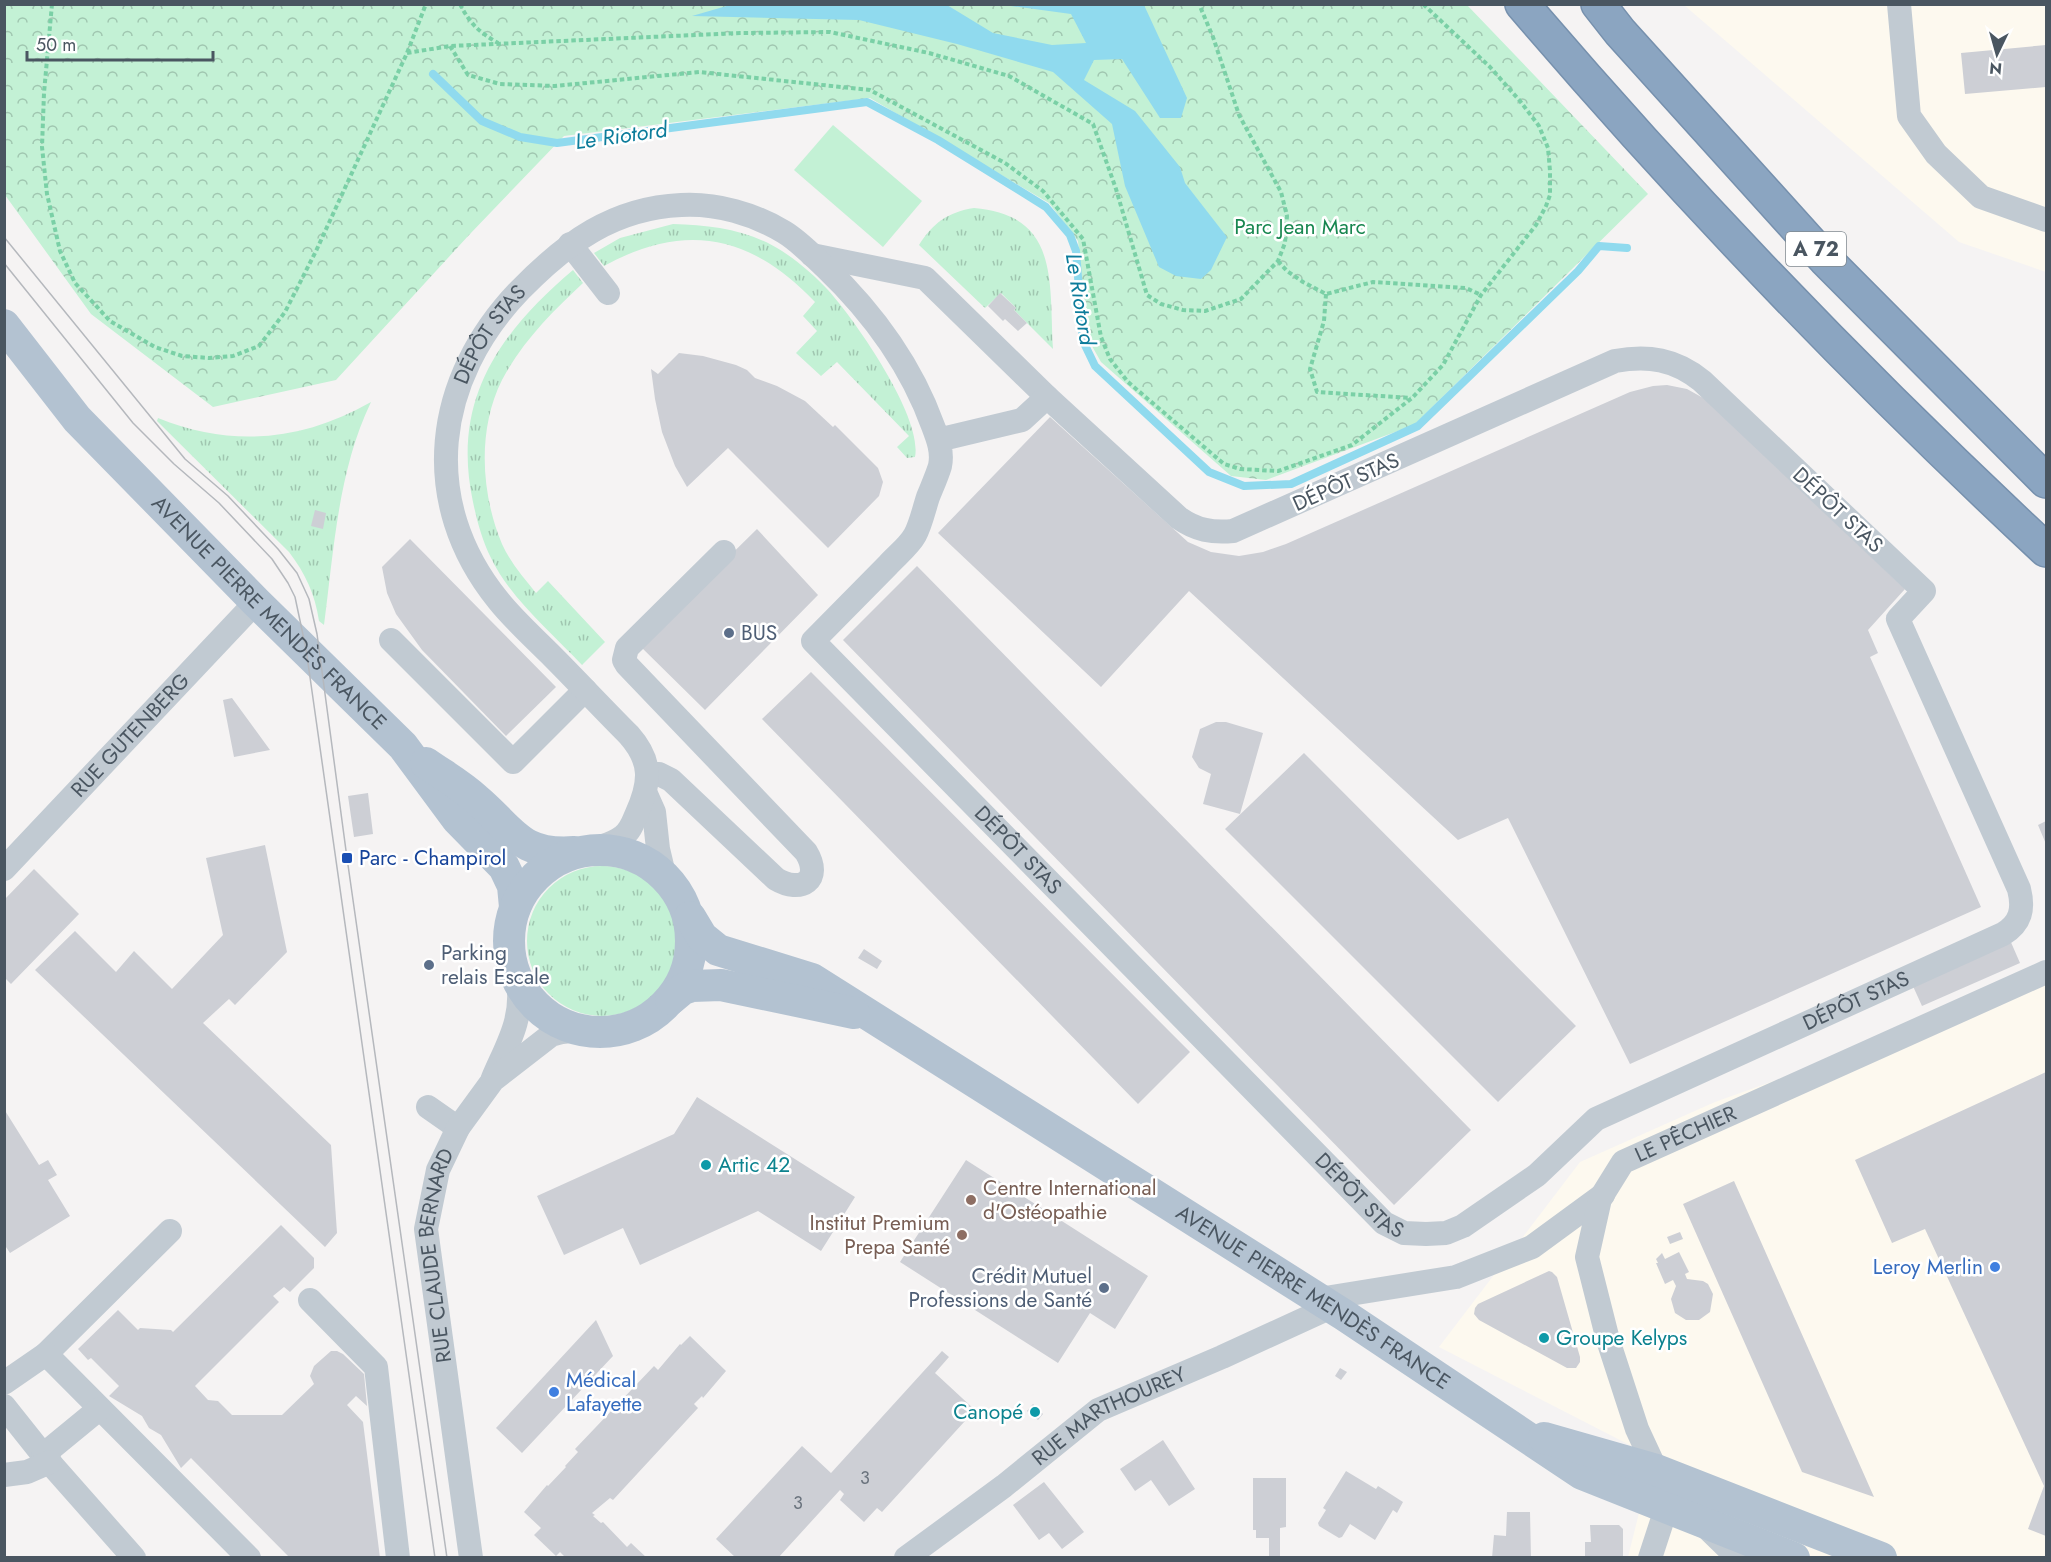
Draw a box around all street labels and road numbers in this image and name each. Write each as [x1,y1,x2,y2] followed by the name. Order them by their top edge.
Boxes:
[1786,232,1846,266] road number: A 72
[446,278,533,389] street label: DÉPÔT STAS
[1288,445,1404,519] street label: DÉPÔT STAS
[1786,460,1890,560] street label: DÉPÔT STAS
[145,489,393,737] street label: AVENUE PIERRE MENDÈS FRANCE
[64,666,197,804] street label: RUE GUTENBERG
[968,799,1069,901] street label: DÉPÔT STAS
[1798,964,1914,1038] street label: DÉPÔT STAS
[1630,1098,1741,1170] street label: LE PÊCHIER
[411,1143,461,1365] street label: RUE CLAUDE BERNARD
[1308,1146,1409,1246] street label: DÉPÔT STAS
[1170,1198,1456,1397] street label: AVENUE PIERRE MENDÈS FRANCE
[1026,1359,1191,1473] street label: RUE MARTHOUREY

